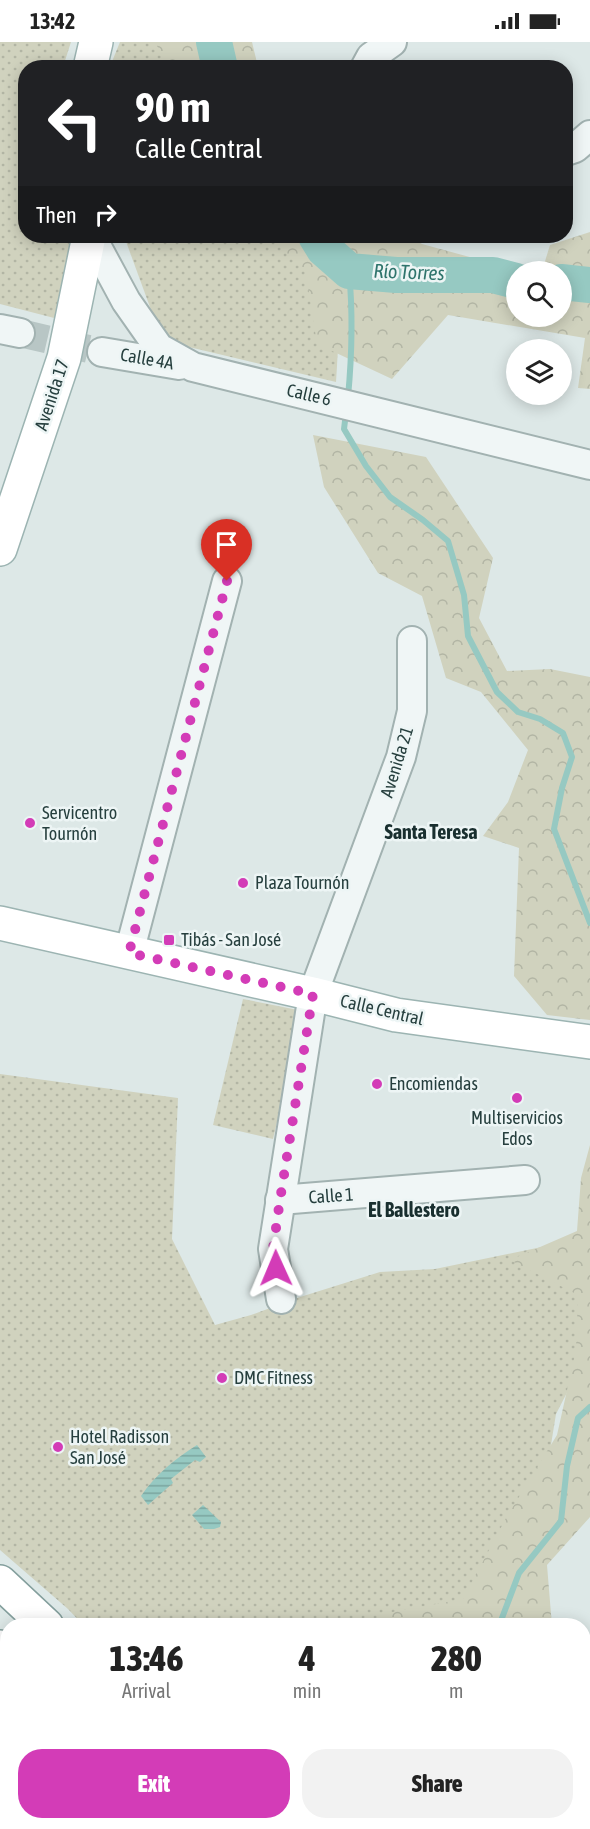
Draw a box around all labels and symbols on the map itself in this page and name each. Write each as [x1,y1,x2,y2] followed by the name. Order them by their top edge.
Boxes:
[373,259,445,284] water label: Río Torres
[119,344,176,374] street label: Calle 4A
[30,357,73,433] street label: Avenida 17
[285,379,333,410] street label: Calle 6
[201,519,252,581] pin
[376,724,417,800] street label: Avenida 21
[42,802,117,844] place label: Servicentro Tournón
[23,816,37,830] marker: Servicentro Tournón
[384,820,478,843] district label: Santa Teresa
[255,872,349,893] place label: Plaza Tournón
[236,876,250,890] marker: Plaza Tournón
[181,929,281,950] place label: Tibás - San José
[162,933,176,947] marker: Tibás - San José
[338,990,426,1029] street label: Calle Central
[389,1073,478,1094] place label: Encomiendas
[370,1077,384,1091] marker: Encomiendas
[510,1091,524,1105] marker: Multiservicios Edos
[471,1107,563,1149] place label: Multiservicios Edos
[308,1183,354,1208] street label: Calle 1
[368,1198,460,1221] district label: El Ballestero
[244,1236,308,1300] position arrow
[234,1367,313,1388] place label: DMC Fitness
[215,1371,229,1385] marker: DMC Fitness
[70,1426,169,1468] place label: Hotel Radisson San José
[51,1440,65,1454] marker: Hotel Radisson San José

